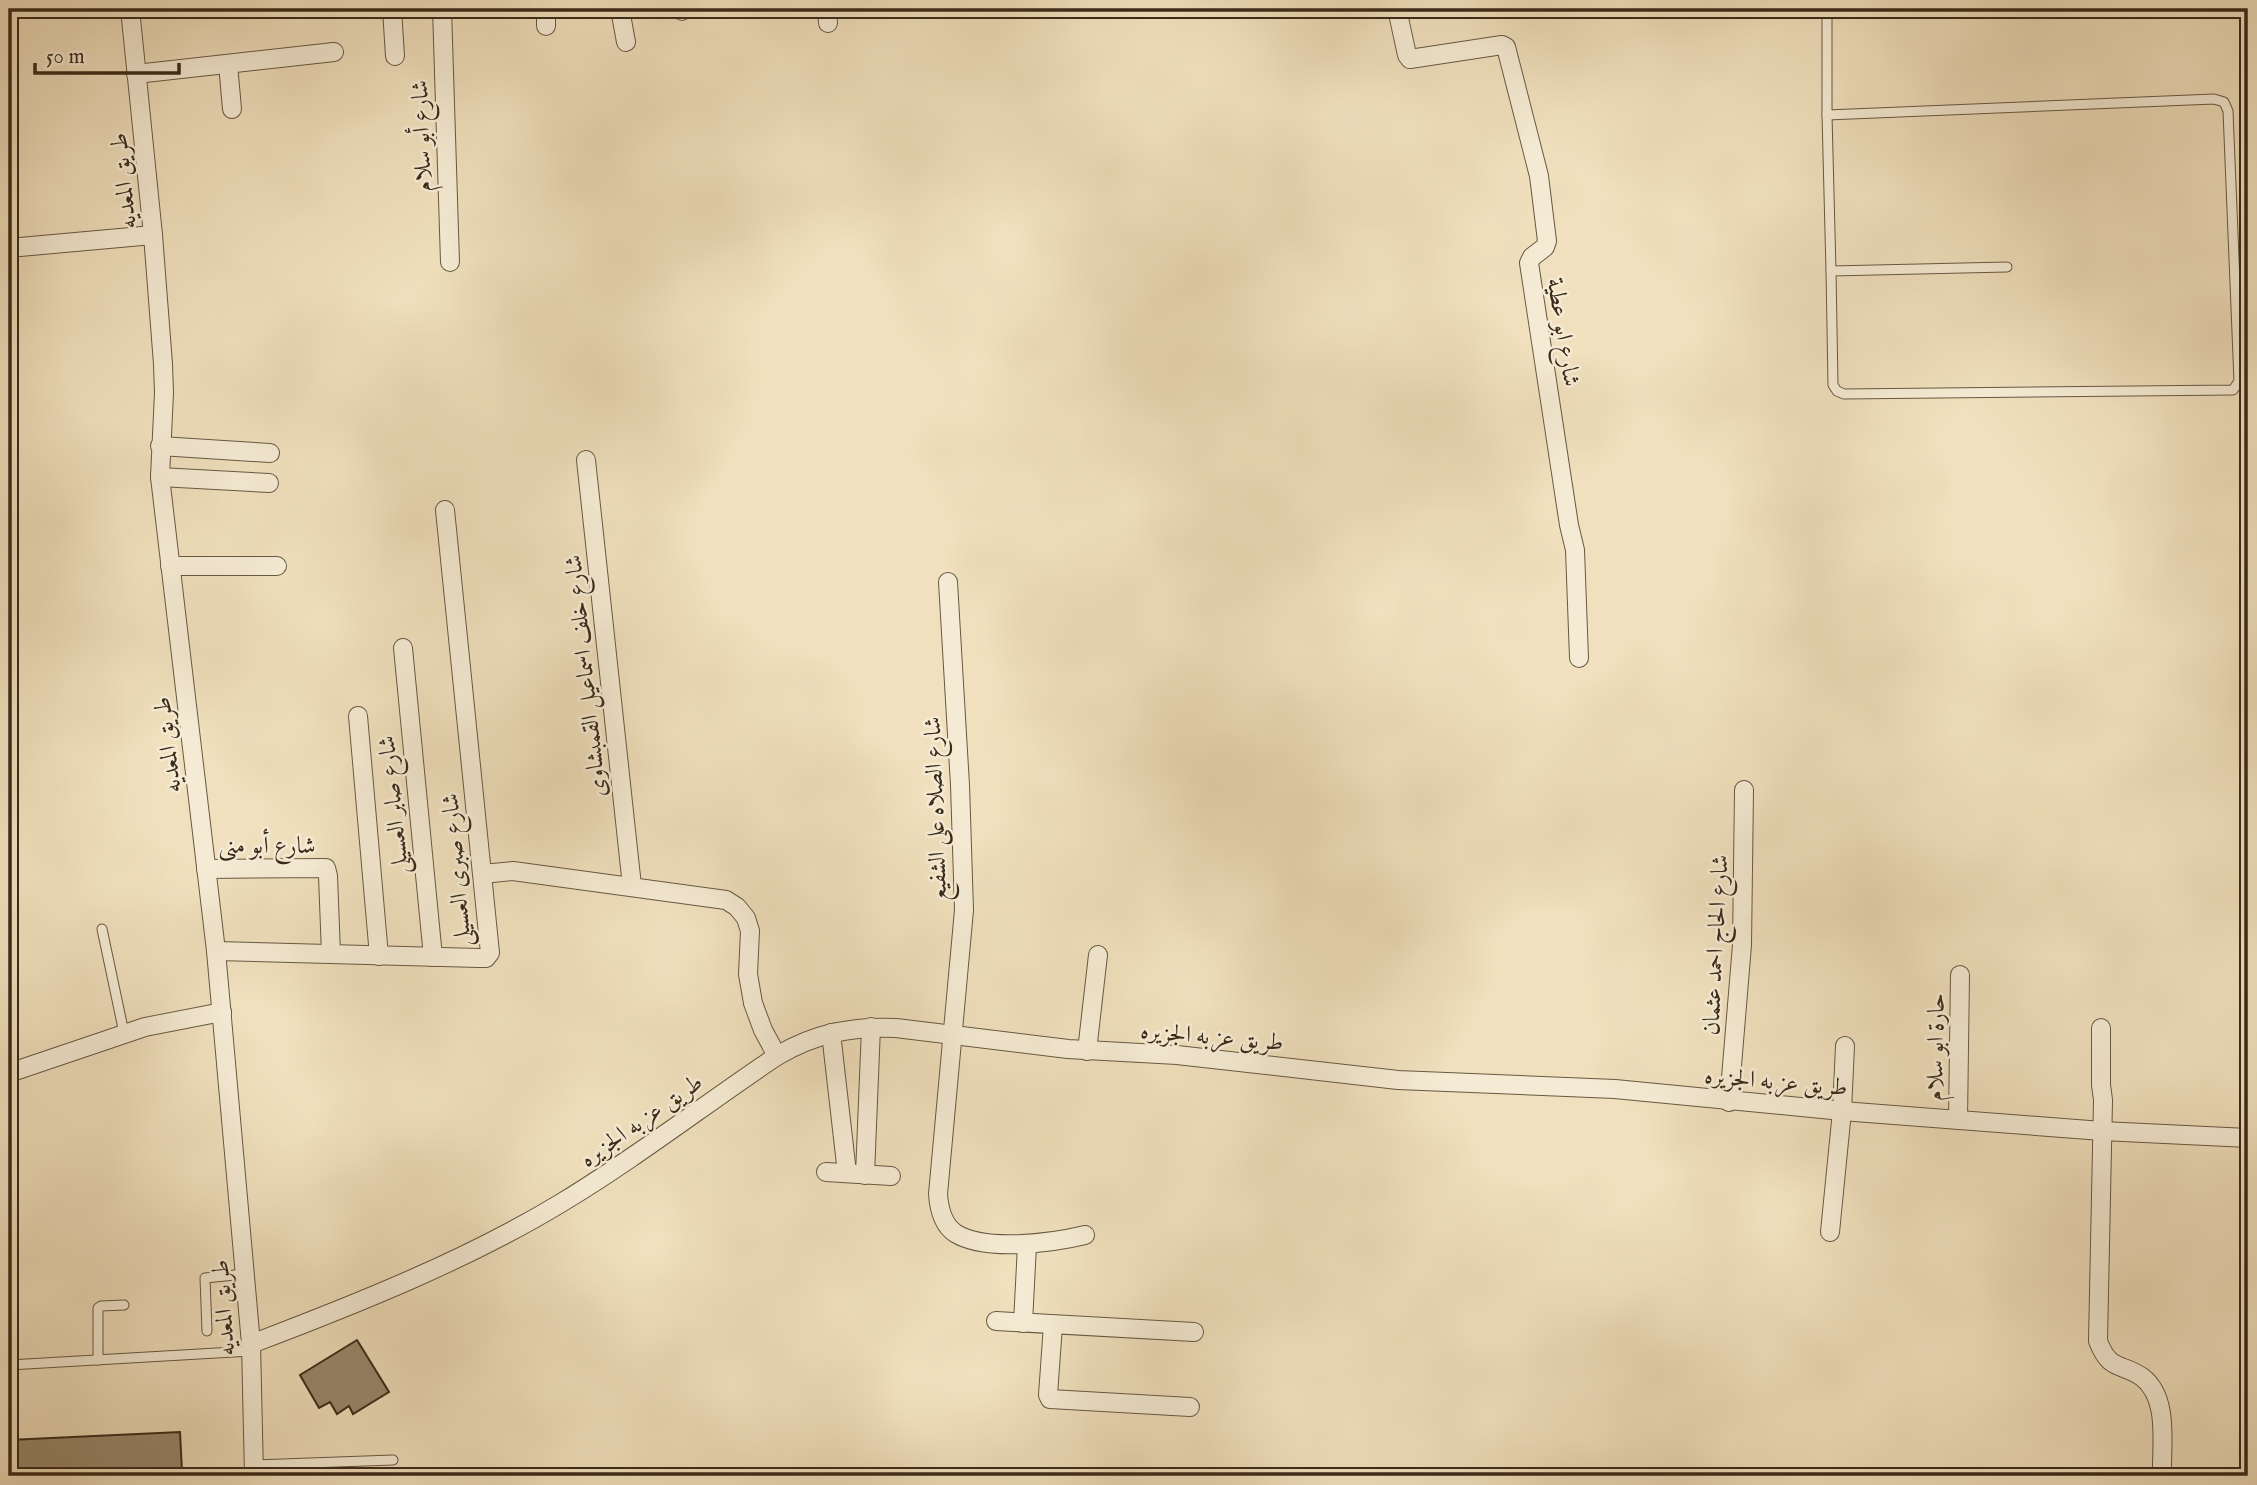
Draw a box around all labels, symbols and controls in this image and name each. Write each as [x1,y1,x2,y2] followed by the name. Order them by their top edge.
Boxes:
[35,32,178,76] scale bar
[46,44,85,71] text: 50 m
[402,79,444,192] street label: شارع أبو سلام
[104,131,145,231] street label: طريق المعديه
[1536,276,1586,389] street label: شارع ابو عطية
[558,553,618,799] street label: شارع خلف اسماعيل القمبشاوى
[147,695,190,795] street label: طريق المعديه
[918,716,960,902] street label: شارع الصلاه على الشفيع
[372,734,420,876] street label: شارع صابر العسيلى
[435,792,483,948] street label: شارع صبرى العسيلى
[218,828,316,865] street label: شارع أبو منى
[1696,854,1741,1036] street label: شارع الحاج احمد عثمان
[1920,993,1957,1101] street label: حارة ابو سلام
[1139,1016,1285,1059] street label: طريق عزبه الجزيره
[1703,1061,1849,1104] street label: طريق عزبه الجزيره
[574,1067,710,1175] street label: طريق عزبه الجزيره
[206,1259,243,1357] street label: طريق المعديه

